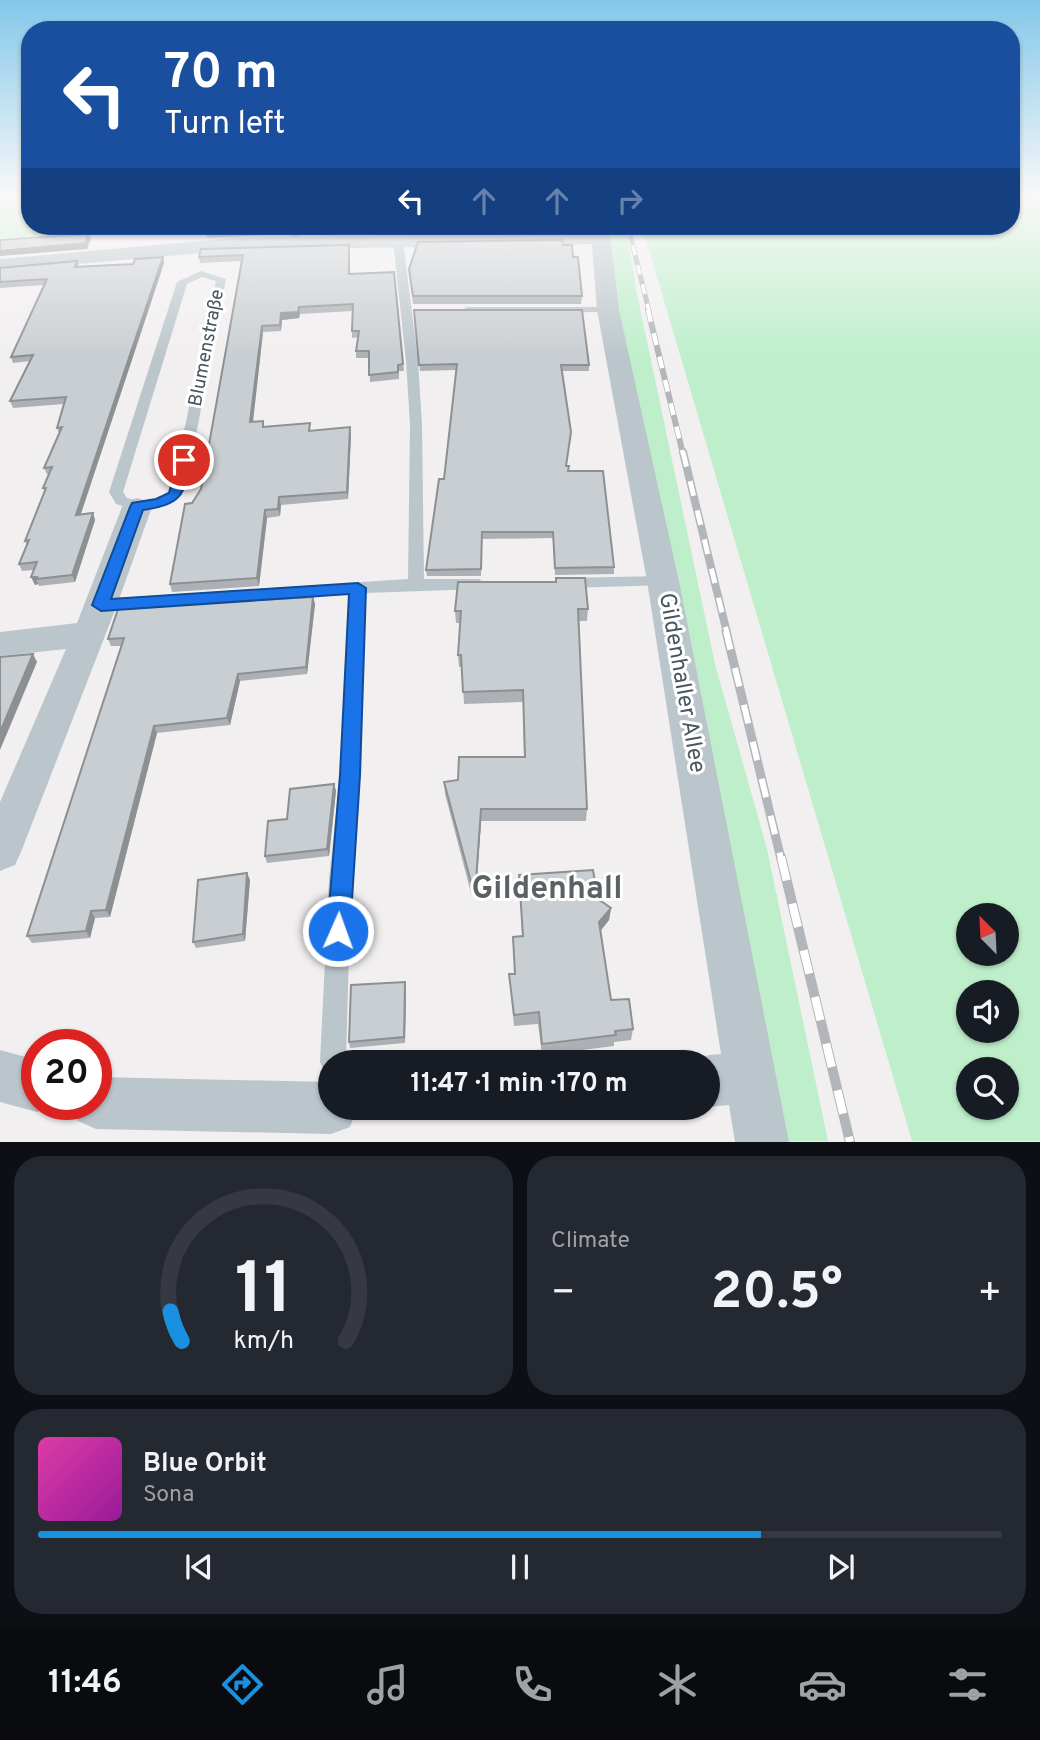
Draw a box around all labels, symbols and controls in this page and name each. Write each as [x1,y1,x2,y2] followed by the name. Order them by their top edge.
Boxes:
[164,44,278,106] text: 70 m
[49,49,140,140] icon: left
[164,105,285,145] text: Turn left
[392,182,430,220] icon: left
[465,182,503,220] icon: ahead
[538,182,576,220] icon: ahead
[611,182,649,220] icon: right
[184,287,230,409] street label: Blumenstraße
[154,430,214,490] pin
[165,441,203,479] icon: arrive
[651,591,711,775] street label: Gildenhaller Allee
[472,870,622,910] district label: Gildenhall
[301,894,375,968] position arrow
[956,903,1018,966] north arrow
[956,903,1019,1120] map controls
[956,980,1019,1043] button: sound
[21,1029,112,1120] speed limit sign: 20
[956,1057,1019,1120] button: search
[411,1068,627,1101] text: 11:47 · 1 min · 170 m
[551,1227,630,1256] text: Climate
[234,1248,293,1340] text: 11
[710,1261,843,1327] text: 20.5°
[551,1270,576,1319] text: −
[977,1270,1002,1319] text: +
[233,1326,294,1358] text: km/h
[143,1448,267,1481] text: Blue Orbit
[143,1481,194,1510] text: Sona
[180,1548,218,1586] icon: previous
[501,1548,539,1586] icon: pause
[822,1548,860,1586] icon: next
[218,1660,267,1709] icon: directions
[363,1660,412,1709] icon: music
[508,1660,557,1709] icon: phone
[653,1660,702,1709] icon: climate
[798,1660,847,1709] icon: car
[943,1660,992,1709] icon: filters
[48,1664,122,1704] text: 11:46

